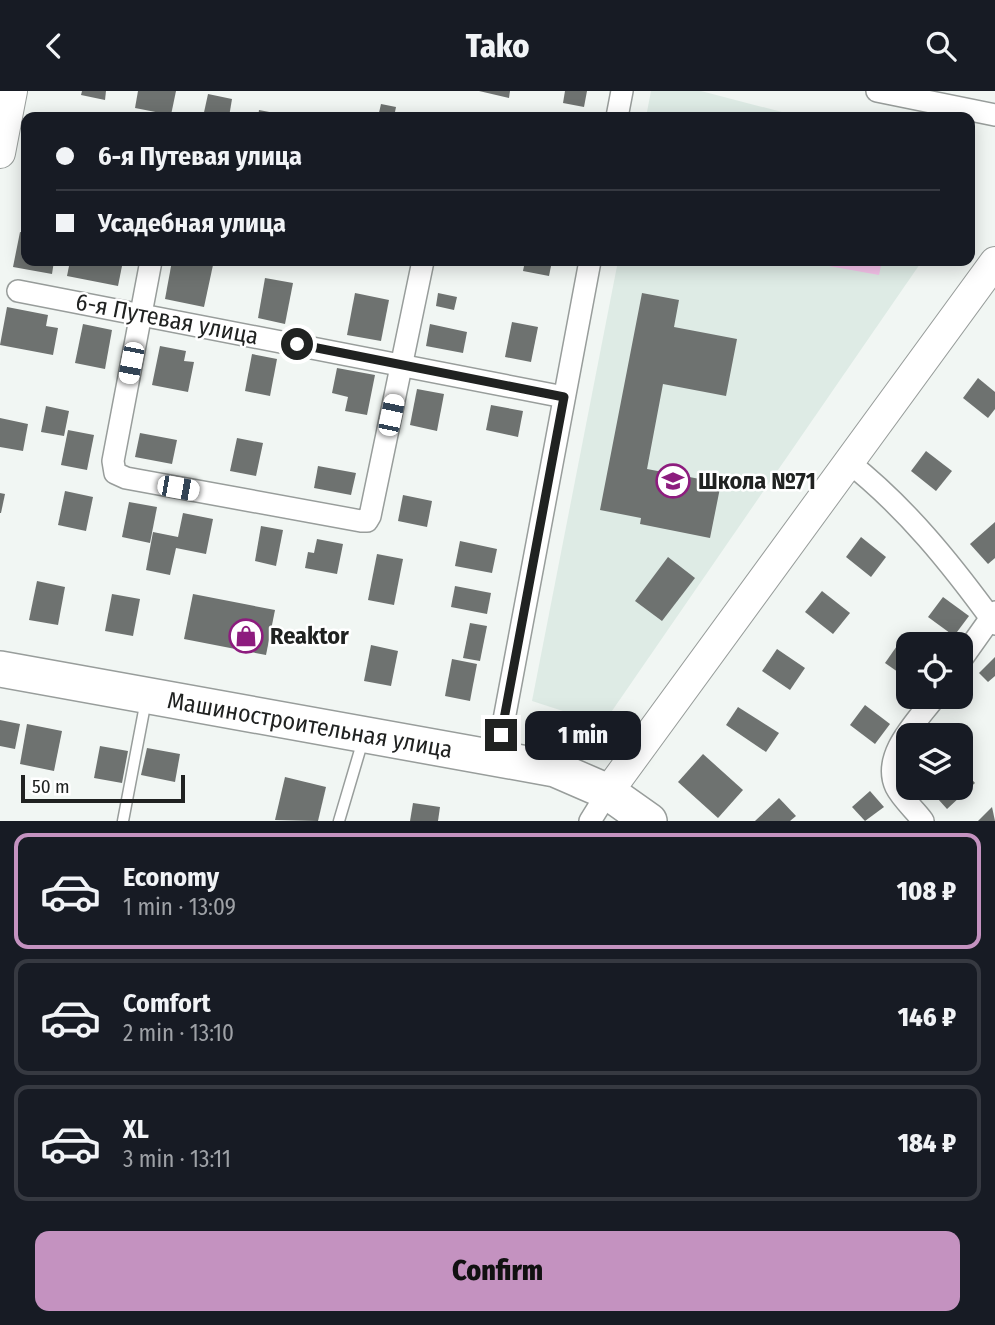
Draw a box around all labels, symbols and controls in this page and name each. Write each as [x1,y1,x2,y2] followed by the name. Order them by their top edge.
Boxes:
[35,27,73,65] icon: back
[466,27,529,65] text: Tako
[922,27,960,65] icon: search
[98,141,302,172] text: 6-я Путевая улица
[98,208,286,239] text: Усадебная улица
[73,288,261,350] street label: 6-я Путевая улица
[281,328,313,360] route start
[117,340,146,386] car
[377,392,406,438] car
[654,462,692,500] school or university icon: Школа №71
[698,467,816,495] place label: Школа №71
[156,474,201,502] car
[227,617,265,655] shop icon: Reaktor
[270,622,349,650] place label: Reaktor
[896,632,973,800] map controls
[896,632,973,709] button: locate
[165,686,455,764] street label: Машиностроительная улица
[526,711,641,759] callout: 1 min
[485,719,517,751] route end
[558,721,608,749] text: 1 min
[896,723,973,800] button: layers
[21,772,186,804] scale bar
[32,775,70,798] text: 50 m
[39,860,102,923] icon: car
[123,862,219,893] text: Economy
[897,876,956,907] text: 108 ₽
[123,893,236,921] text: 1 min · 13:09
[39,986,102,1049] icon: car
[123,988,211,1019] text: Comfort
[898,1002,956,1033] text: 146 ₽
[123,1019,234,1047] text: 2 min · 13:10
[39,1112,102,1175] icon: car
[123,1114,149,1145] text: XL
[898,1128,956,1159] text: 184 ₽
[123,1145,231,1173] text: 3 min · 13:11
[35,1231,960,1311] button: Confirm

